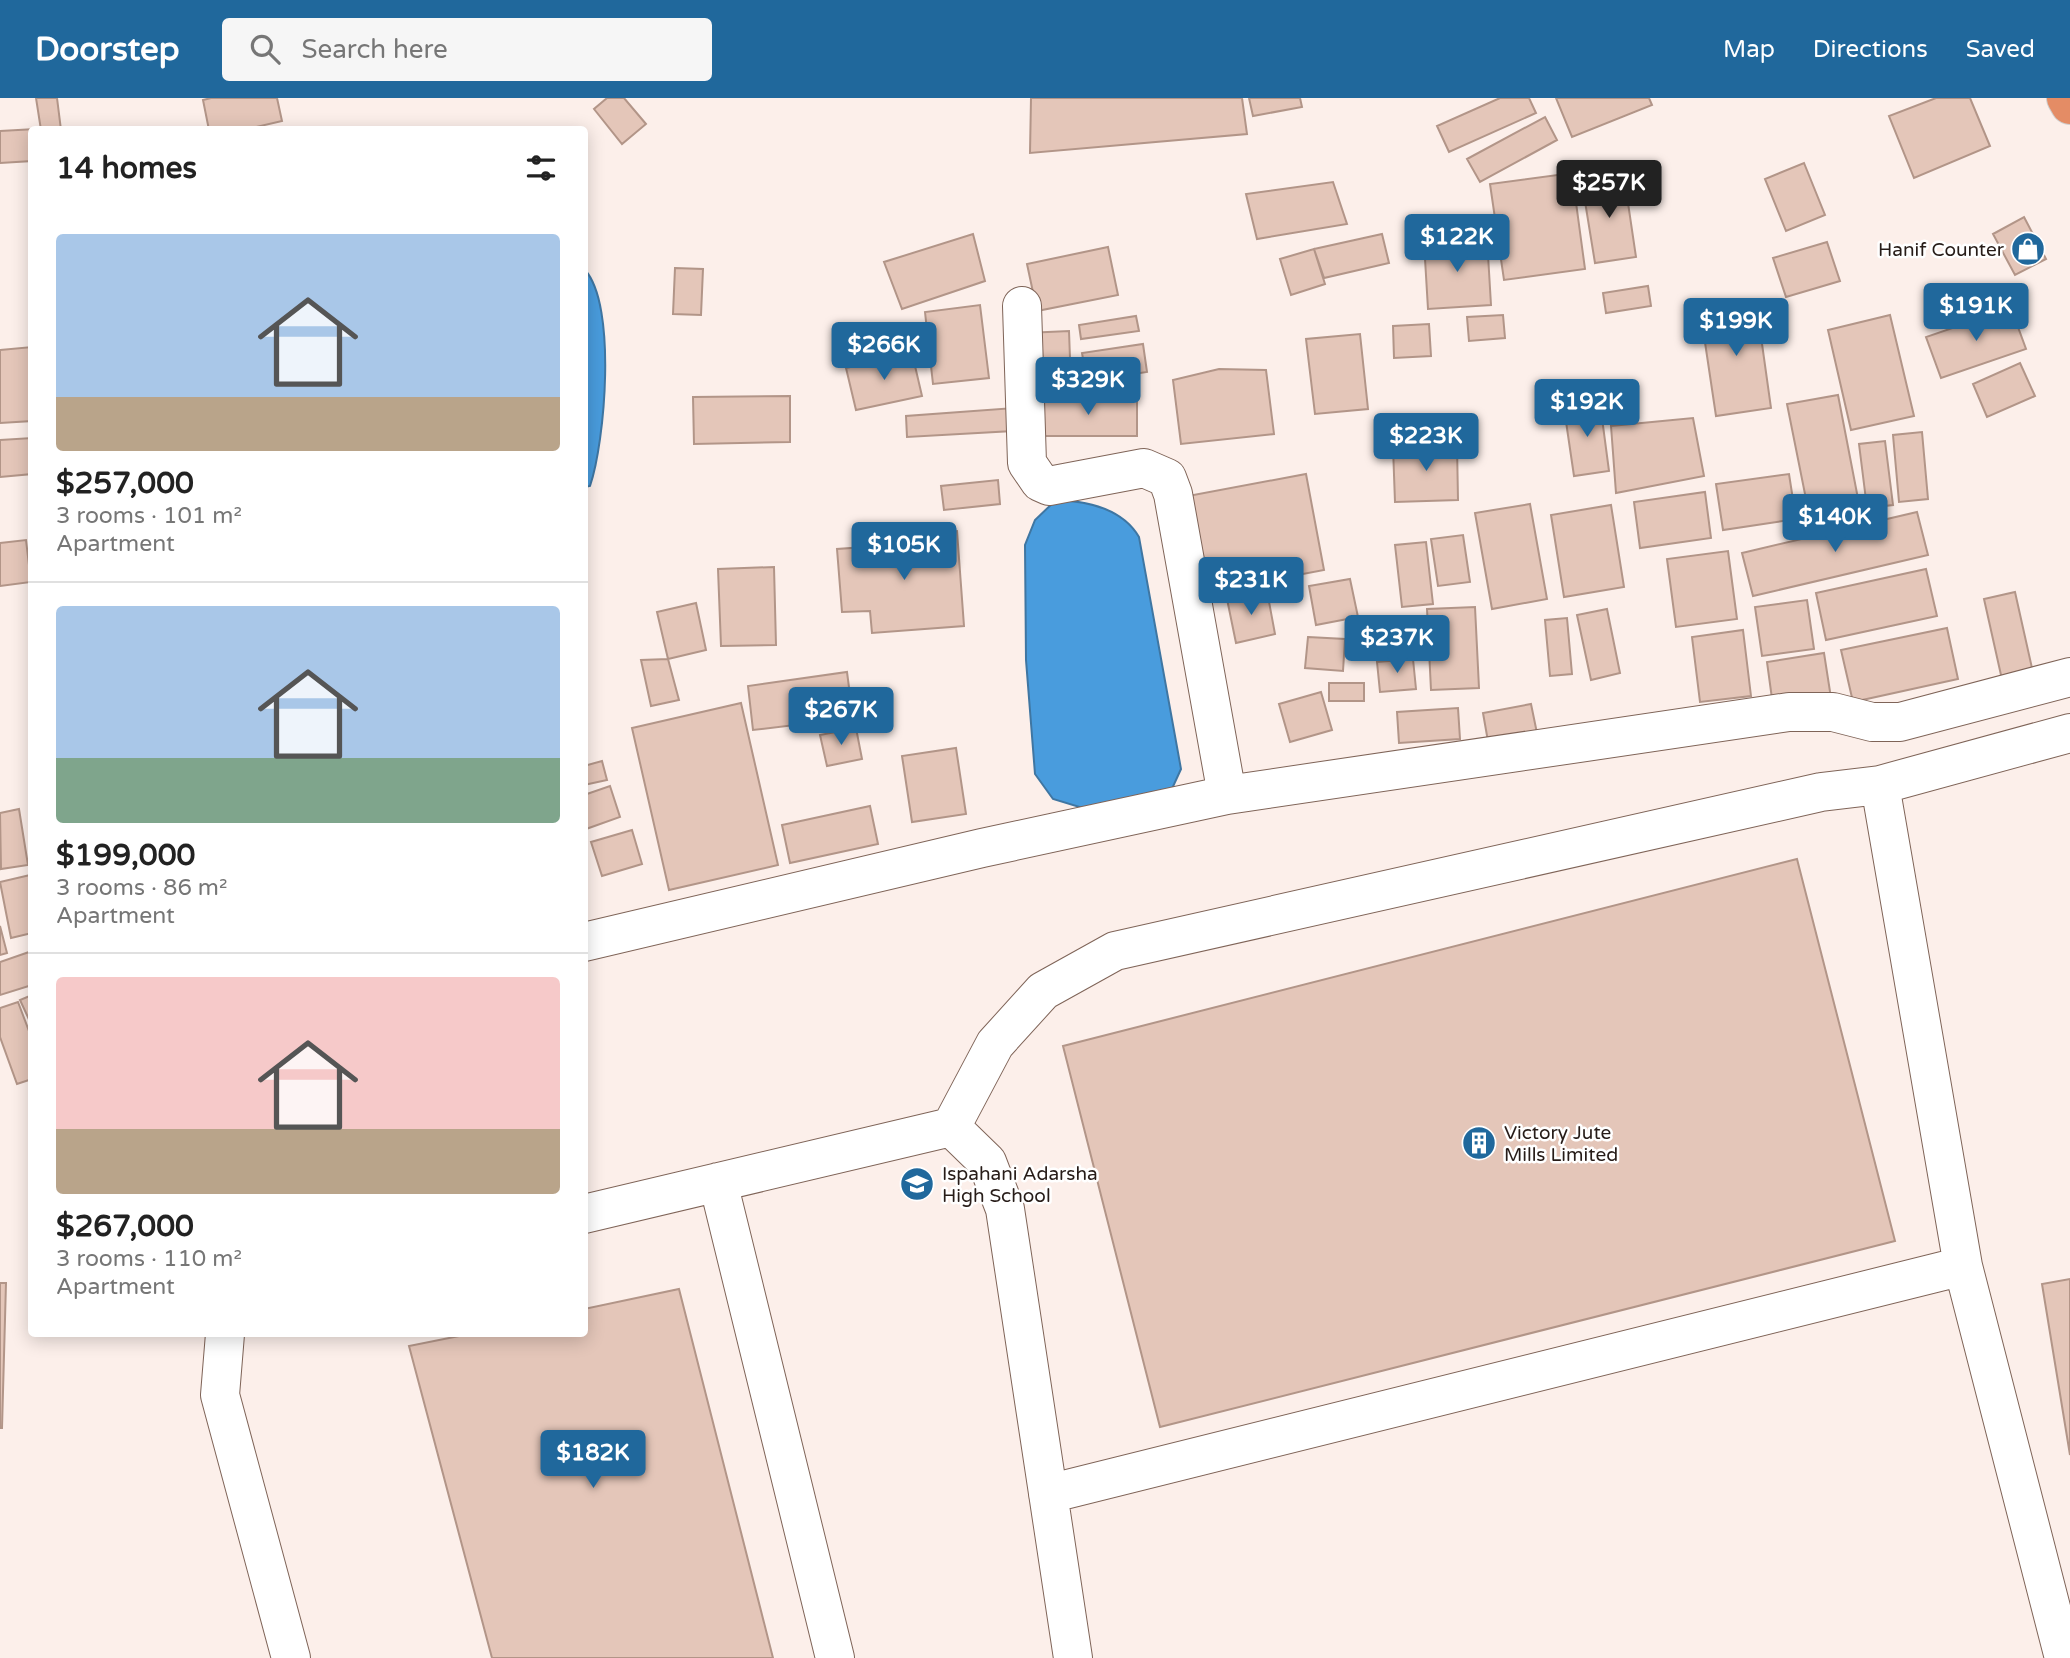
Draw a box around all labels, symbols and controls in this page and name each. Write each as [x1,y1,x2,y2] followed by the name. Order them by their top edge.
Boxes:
[222,18,712,81] search box
[35,30,180,69] text: Doorstep
[246,30,284,68] icon: search
[302,34,448,65] text: Search here
[1723,35,1775,64] text: Map
[1813,35,1928,64] text: Directions
[1966,35,2035,64] text: Saved
[522,149,560,187] icon: filters
[56,150,197,187] text: 14 homes
[1560,160,1658,220] pin: $257K
[1573,169,1645,197] text: $257K
[1408,214,1506,274] pin: $122K
[1421,223,1493,251] text: $122K
[2009,230,2047,268] shop icon: Hanif Counter
[1878,239,2005,261] place label: Hanif Counter
[245,279,371,405] icon: home
[1927,284,2025,343] pin: $191K
[1940,292,2012,320] text: $191K
[1687,299,1785,358] pin: $199K
[1700,307,1772,335] text: $199K
[835,322,933,382] pin: $266K
[848,331,920,359] text: $266K
[1039,358,1137,417] pin: $329K
[1052,366,1124,394] text: $329K
[1538,380,1636,439] pin: $192K
[1551,388,1623,416] text: $192K
[1377,414,1475,473] pin: $223K
[1390,422,1462,450] text: $223K
[56,465,194,502] text: $257,000
[1786,494,1884,554] pin: $140K
[56,502,242,530] text: 3 rooms · 101 m²
[1799,503,1871,531] text: $140K
[855,522,953,582] pin: $105K
[56,530,175,558] text: Apartment
[868,531,940,559] text: $105K
[1202,558,1300,617] pin: $231K
[1215,566,1287,594] text: $231K
[1348,616,1446,675] pin: $237K
[1361,624,1433,652] text: $237K
[245,651,371,777] icon: home
[792,688,890,747] pin: $267K
[805,696,877,724] text: $267K
[56,837,195,874] text: $199,000
[56,874,227,902] text: 3 rooms · 86 m²
[56,902,175,930] text: Apartment
[245,1022,371,1148] icon: home
[1504,1122,1618,1166] place label: Victory Jute Mills Limited
[1460,1124,1498,1162] building icon: Victory Jute Mills Limited
[942,1163,1098,1207] place label: Ispahani Adarsha High School
[898,1165,936,1203] school or university icon: Ispahani Adarsha High School
[56,1208,194,1245] text: $267,000
[56,1245,242,1273] text: 3 rooms · 110 m²
[56,1273,175,1301] text: Apartment
[544,1430,642,1490] pin: $182K
[557,1439,629,1467] text: $182K

